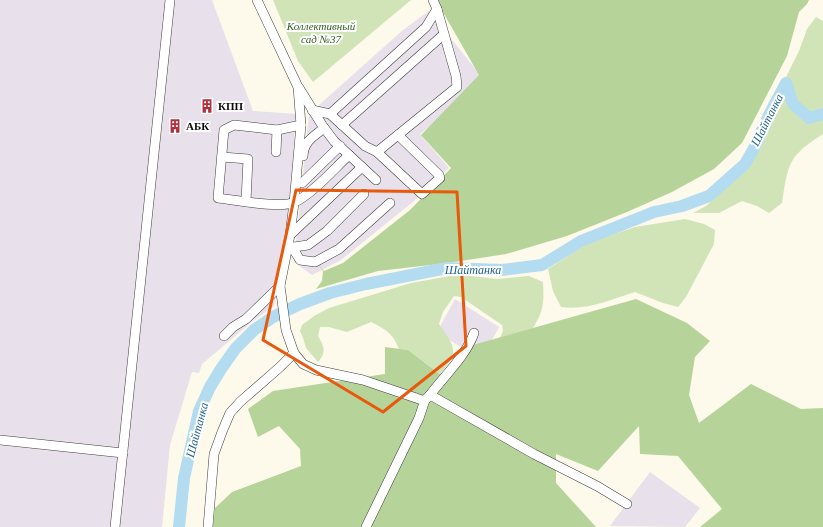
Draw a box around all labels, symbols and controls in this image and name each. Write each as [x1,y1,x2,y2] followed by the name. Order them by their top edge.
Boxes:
[286,20,356,45] park label: Коллективный сад №37
[747,92,786,149] water label: Шайтанка
[199,98,215,114] building icon: КПП
[218,100,244,112] place label: КПП
[167,118,183,134] building icon: АБК
[186,120,209,132] place label: АБК
[444,263,501,277] water label: Шайтанка
[183,401,211,460] water label: Шайтанка

